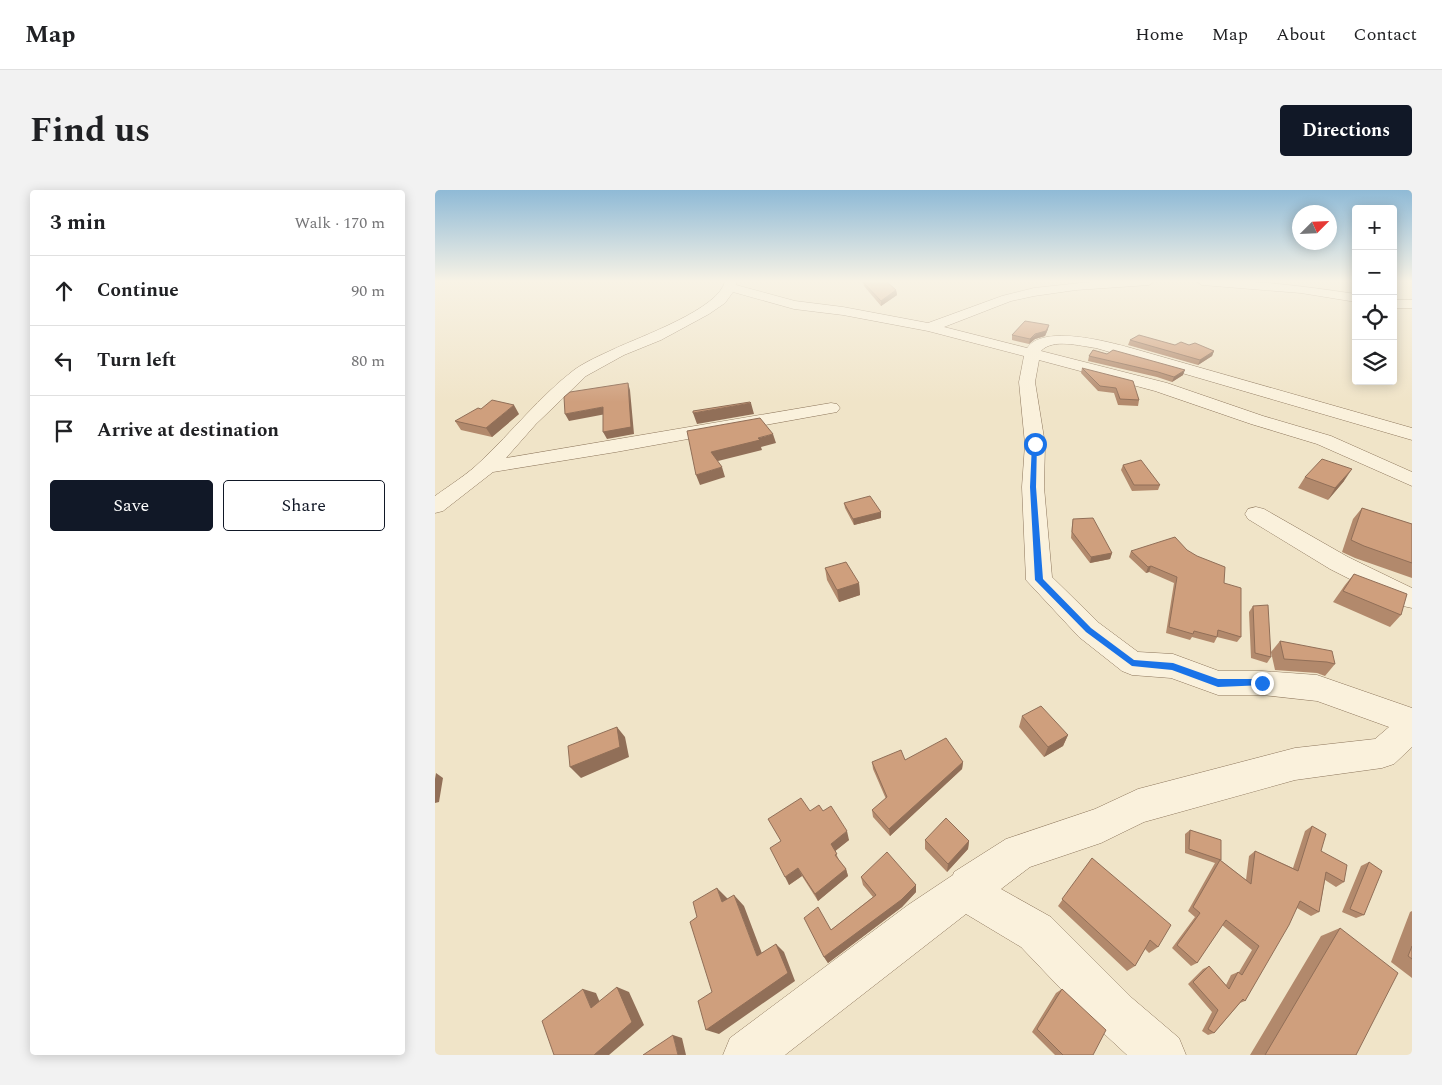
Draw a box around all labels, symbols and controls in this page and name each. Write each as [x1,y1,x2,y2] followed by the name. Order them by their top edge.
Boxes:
[25,17,75,53] text: Map
[1135,21,1184,48] text: Home
[1212,21,1248,48] text: Map
[1276,21,1326,48] text: About
[1354,21,1417,48] text: Contact
[30,104,150,157] text: Find us
[1280,105,1412,156] button: Directions
[1292,205,1337,250] north arrow
[1352,205,1397,385] map controls
[1352,205,1397,250] button: +
[50,207,106,239] text: 3 min
[294,211,385,235] text: Walk · 170 m
[1352,250,1397,295] button: −
[97,276,179,305] text: Continue
[50,277,78,305] icon: ahead
[351,279,385,303] text: 90 m
[1352,295,1397,340] button: locate
[1352,340,1397,385] button: layers
[97,346,176,375] text: Turn left
[50,347,78,375] icon: left
[351,349,385,373] text: 80 m
[97,416,279,445] text: Arrive at destination
[50,417,78,445] icon: arrive
[1024,433,1047,456] route start
[50,480,213,531] button: Save
[223,480,385,531] button: Share
[1251,672,1274,695] route end

